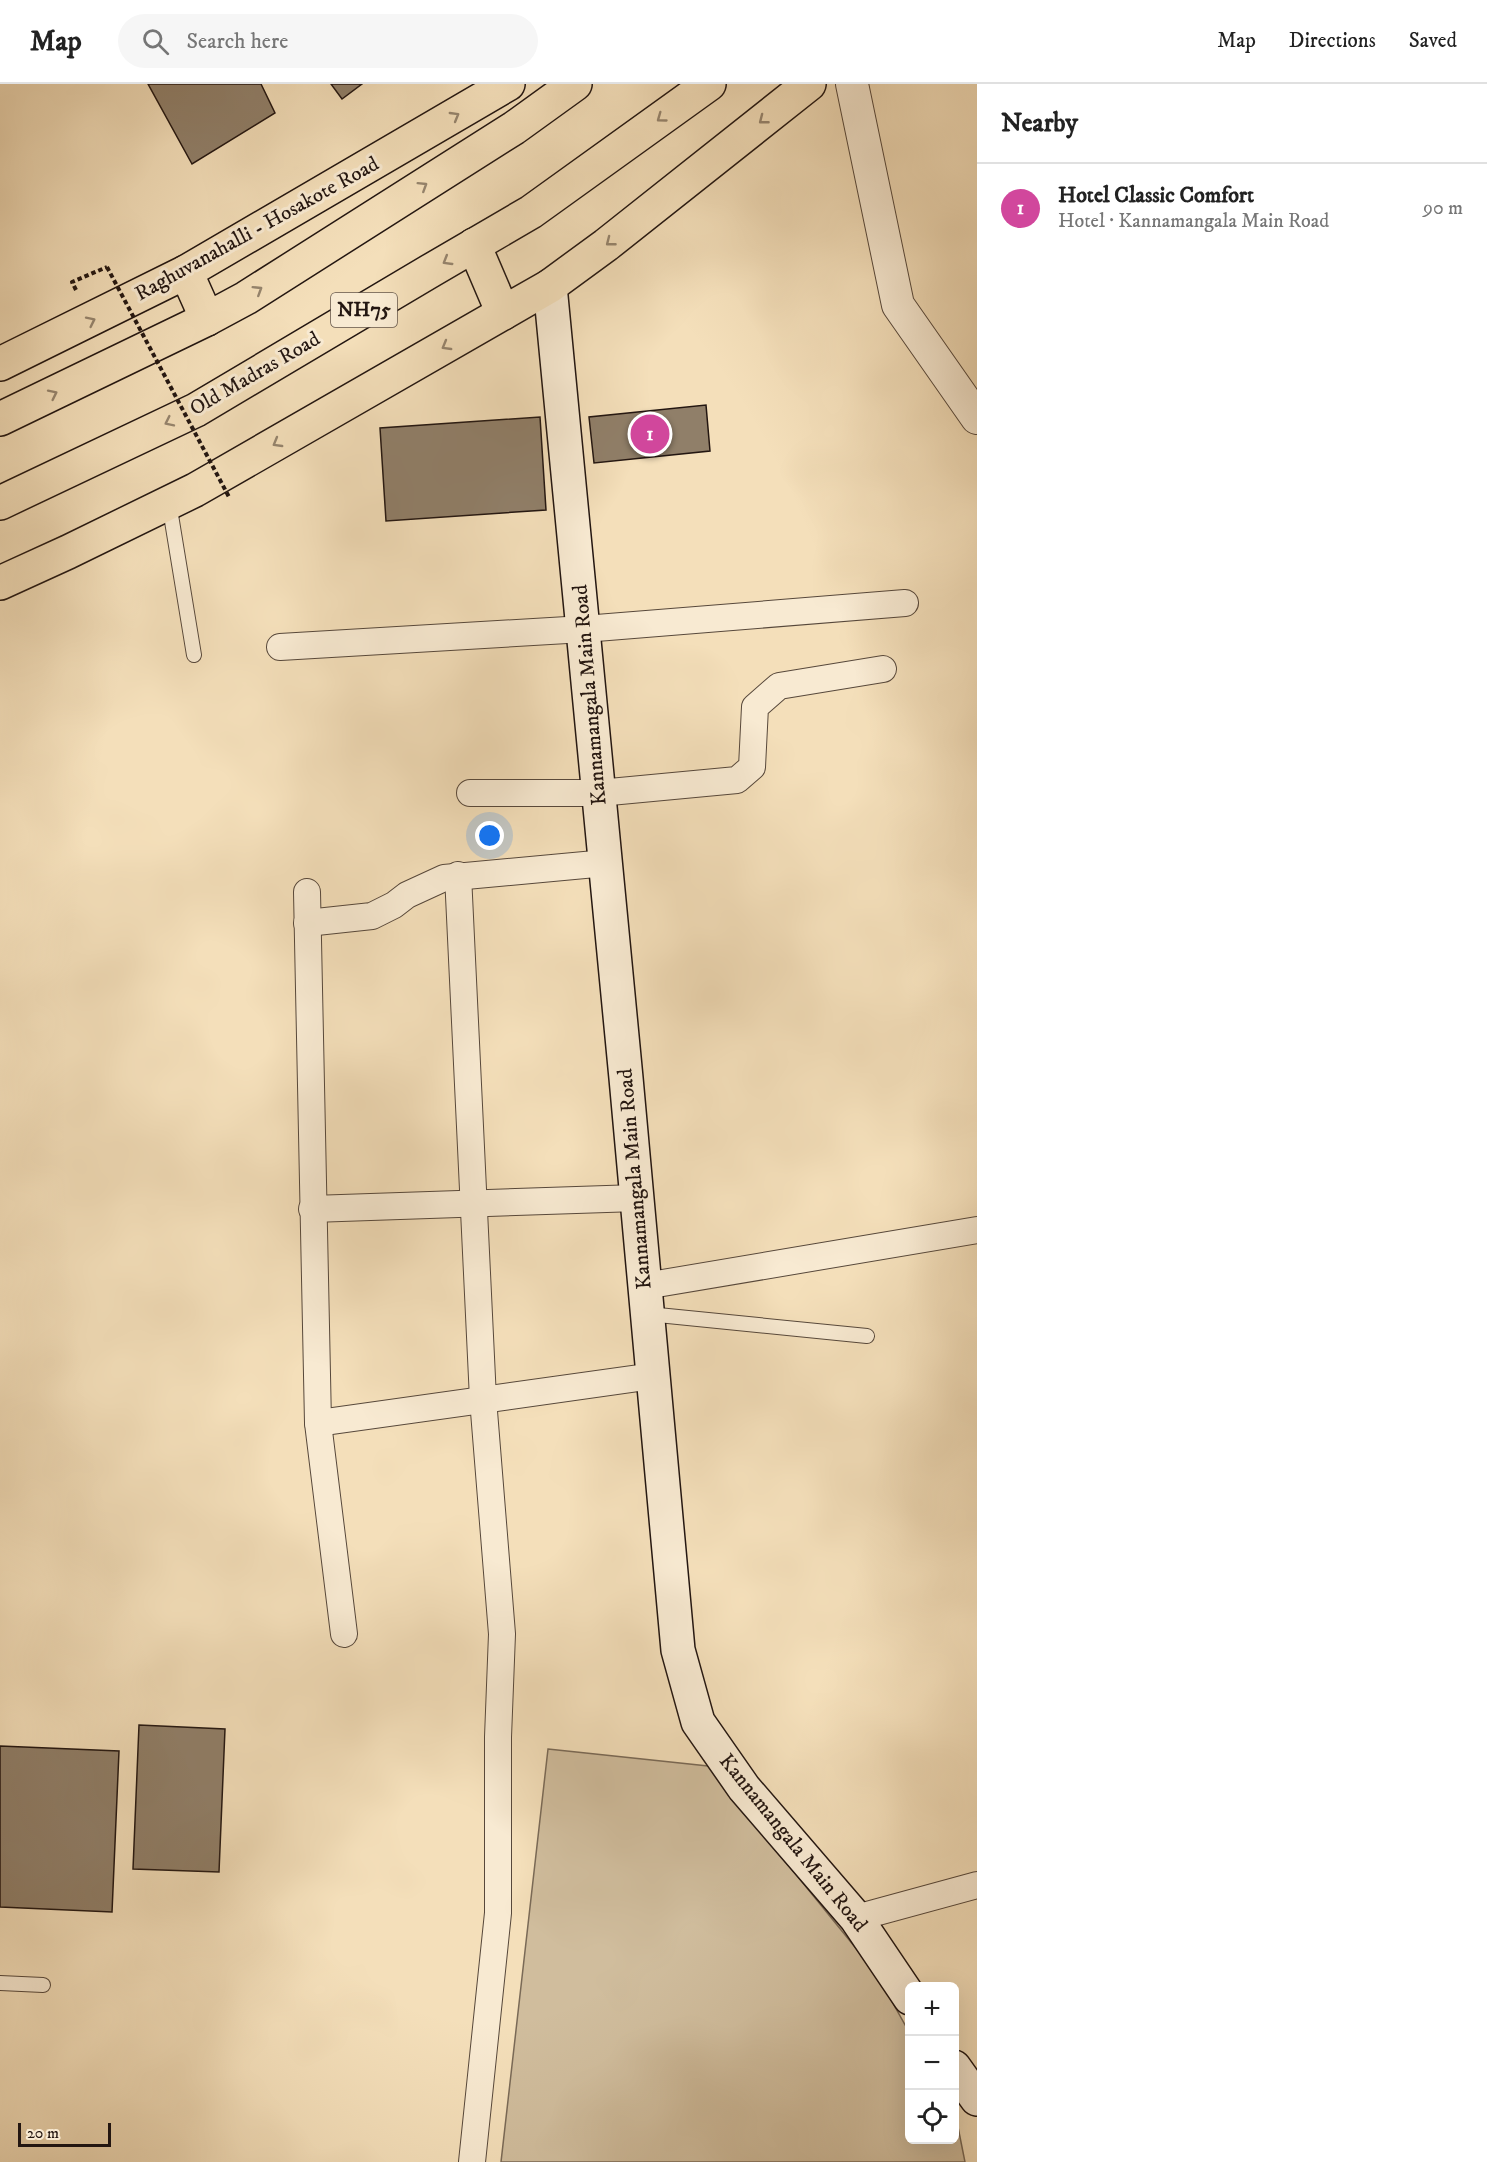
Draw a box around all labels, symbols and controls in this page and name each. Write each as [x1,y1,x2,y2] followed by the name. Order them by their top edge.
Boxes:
[118,14,538,68] search box
[30,24,82,59] text: Map
[139,25,172,58] icon: search
[187,28,288,55] text: Search here
[1217,28,1256,54] text: Map
[1289,28,1376,54] text: Directions
[1409,28,1457,54] text: Saved
[1001,107,1078,140] text: Nearby
[657,111,668,122] one-way arrow
[449,112,459,124] one-way arrow
[759,113,770,124] one-way arrow
[130,151,384,307] street label: Raghuvanahalli - Hosakote Road
[417,181,427,193] one-way arrow
[1058,182,1254,209] text: Hotel Classic Comfort
[1017,196,1024,221] text: 1
[1423,196,1463,221] text: 90 m
[1058,209,1329,234] text: Hotel · Kannamangala Main Road
[606,234,617,245] one-way arrow
[443,254,453,266] one-way arrow
[252,286,262,298] one-way arrow
[331,293,397,327] road number: NH75
[84,316,95,328] one-way arrow
[185,326,325,422] street label: Old Madras Road
[442,339,452,350] one-way arrow
[46,389,57,401] one-way arrow
[630,412,670,456] pin: 1
[165,415,176,427] one-way arrow
[273,436,283,447] one-way arrow
[567,583,613,807] street label: Kannamangala Main Road
[475,821,504,850] your location
[612,1067,658,1291] street label: Kannamangala Main Road
[713,1749,873,1938] street label: Kannamangala Main Road
[905,1982,959,2144] map controls
[905,1982,959,2036] button: +
[905,2036,959,2090] button: −
[905,2090,959,2144] button: locate
[18,2120,111,2148] scale bar
[27,2123,59,2143] text: 20 m

